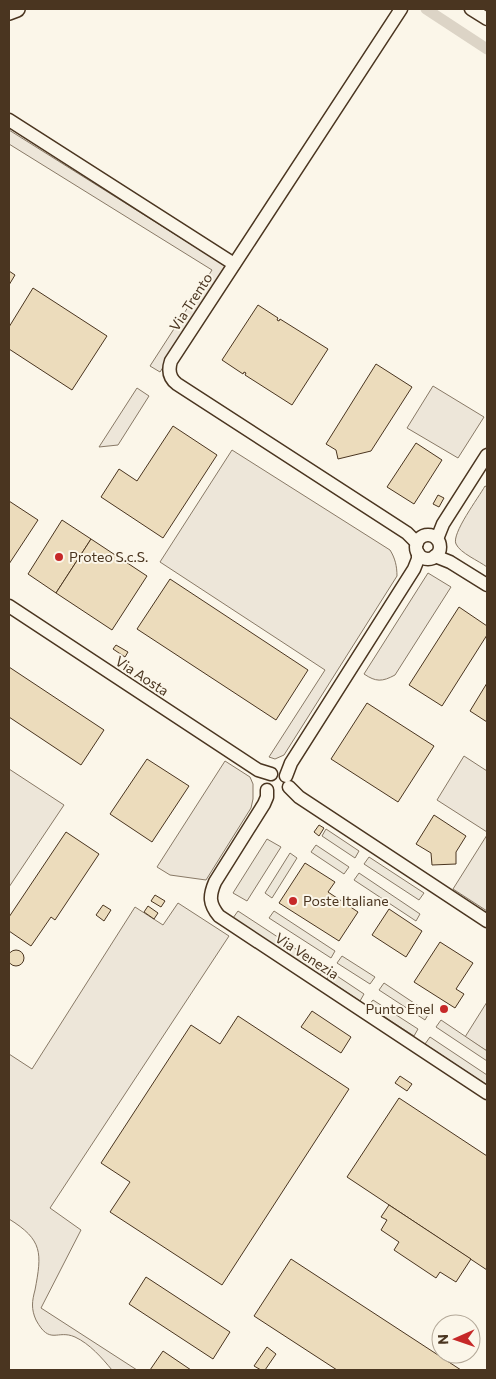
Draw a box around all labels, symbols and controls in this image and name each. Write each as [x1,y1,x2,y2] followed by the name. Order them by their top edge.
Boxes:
[166,270,216,334] street label: Via Trento
[69,548,148,565] place label: Proteo S.c.S.
[53,551,65,563] marker: Proteo S.c.S.
[112,652,172,699] street label: Via Aosta
[303,892,389,909] place label: Poste Italiane
[287,895,299,907] marker: Poste Italiane
[272,929,342,982] street label: Via Venezia
[365,1000,434,1017] place label: Punto Enel
[438,1003,450,1015] marker: Punto Enel
[431,1314,481,1364] north arrow
[434,1334,451,1345] text: N

